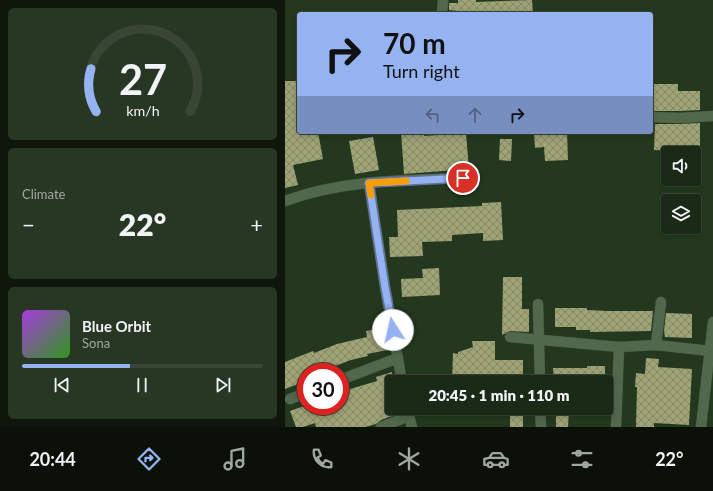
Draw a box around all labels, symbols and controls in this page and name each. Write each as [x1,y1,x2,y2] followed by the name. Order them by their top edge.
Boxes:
[383,26,446,60] text: 70 m
[317,28,369,80] icon: right
[118,54,167,104] text: 27
[383,60,460,82] text: Turn right
[126,101,159,118] text: km/h
[422,104,444,126] icon: left
[464,104,486,126] icon: ahead
[506,104,528,126] icon: right
[661,146,701,234] map controls
[661,146,701,186] button: sound
[446,161,480,195] pin
[452,167,474,189] icon: arrive
[22,186,65,202] text: Climate
[661,194,701,234] button: layers
[119,206,166,242] text: 22°
[22,211,35,238] text: −
[250,211,263,238] text: +
[372,309,414,351] position arrow
[82,317,151,335] text: Blue Orbit
[82,335,110,351] text: Sona
[297,363,349,415] speed limit sign: 30
[51,374,73,396] icon: previous
[131,374,153,396] icon: pause
[212,374,234,396] icon: next
[428,386,570,404] text: 20:45 · 1 min · 110 m
[135,445,163,473] icon: directions
[221,445,249,473] icon: music
[308,445,336,473] icon: phone
[395,445,423,473] icon: climate
[482,445,510,473] icon: car
[568,445,596,473] icon: filters
[29,448,76,470] text: 20:44
[655,448,684,470] text: 22°

